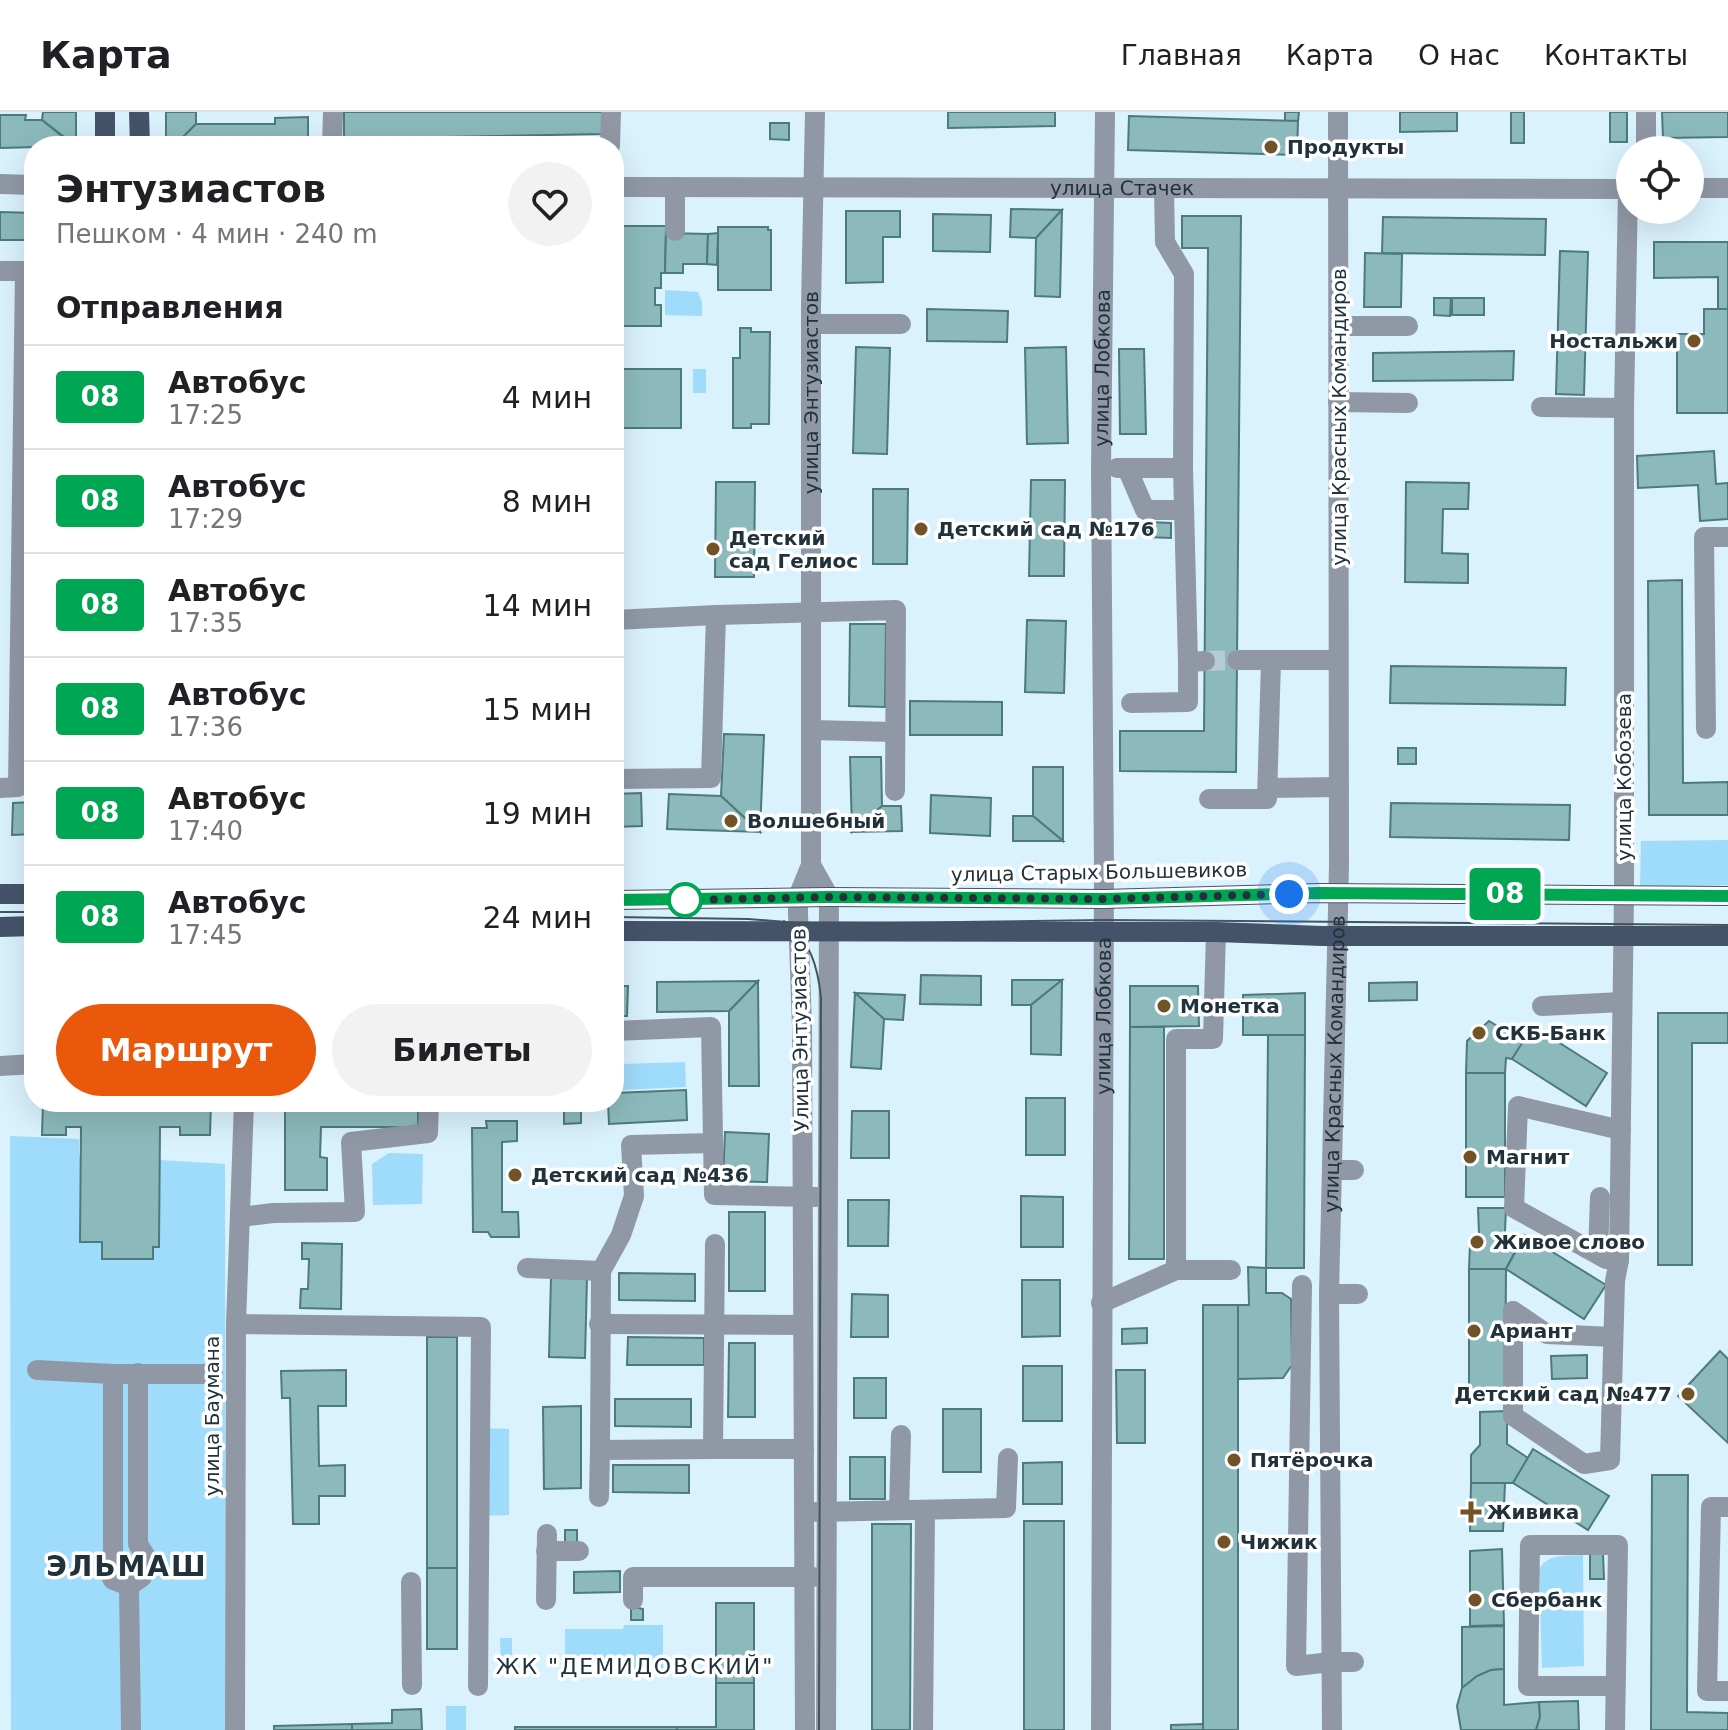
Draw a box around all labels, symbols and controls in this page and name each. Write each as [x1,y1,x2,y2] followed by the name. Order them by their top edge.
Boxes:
[40,33,172,77] text: Карта
[1121,39,1242,72] text: Главная
[1286,39,1374,72] text: Карта
[1418,39,1500,72] text: О нас
[1544,39,1688,72] text: Контакты
[1287,135,1404,159] place label: Продукты
[1616,136,1704,224] map controls
[1616,136,1704,224] button: locate
[1262,138,1280,156] marker: Продукты
[508,162,592,246] button: heart
[56,167,326,211] text: Энтузиастов
[1050,176,1194,200] street label: улица Стачек
[56,219,378,249] text: Пешком · 4 мин · 240 m
[1327,268,1351,566] street label: улица Красных Командиров
[1089,289,1115,447] street label: улица Лобкова
[56,290,284,325] text: Отправления
[799,291,823,494] street label: улица Энтузиастов
[1549,329,1678,353] place label: Ностальжи
[1685,332,1703,350] marker: Ностальжи
[168,365,307,400] text: Автобус
[81,380,119,413] text: 08
[502,380,592,415] text: 4 мин
[168,400,243,430] text: 17:25
[168,469,307,504] text: Автобус
[81,484,119,517] text: 08
[502,484,592,519] text: 8 мин
[168,504,243,534] text: 17:29
[937,517,1155,541] place label: Детский сад №176
[912,520,930,538] marker: Детский сад №176
[729,526,858,573] place label: Детский сад Гелиос
[704,540,722,558] marker: Детский сад Гелиос
[168,573,307,608] text: Автобус
[81,588,119,621] text: 08
[483,588,592,623] text: 14 мин
[168,608,243,638] text: 17:35
[168,677,307,712] text: Автобус
[81,692,119,725] text: 08
[483,692,592,727] text: 15 мин
[1612,693,1636,861] street label: улица Кобозева
[168,712,243,742] text: 17:36
[168,781,307,816] text: Автобус
[81,796,119,829] text: 08
[483,796,592,831] text: 19 мин
[747,809,885,833] place label: Волшебный
[722,812,740,830] marker: Волшебный
[168,816,243,846] text: 17:40
[951,857,1247,887] street label: улица Старых Большевиков
[1469,868,1541,920] line badge: 08
[1269,874,1309,914] your location
[1486,877,1524,910] text: 08
[668,883,702,917] unlabelled marker
[168,885,307,920] text: Автобус
[81,900,119,933] text: 08
[483,900,592,935] text: 24 мин
[1319,915,1350,1213] street label: улица Красных Командиров
[168,920,243,950] text: 17:45
[786,928,814,1132] street label: Улица Энтузиастов
[1091,937,1116,1095] street label: улица Лобкова
[1180,994,1280,1018] place label: Монетка
[1155,997,1173,1015] marker: Монетка
[56,1004,316,1096] button: Маршрут
[332,1004,592,1096] button: Билеты
[1495,1021,1606,1045] place label: СКБ-Банк
[1470,1024,1488,1042] marker: СКБ-Банк
[1486,1145,1570,1169] place label: Магнит
[1461,1148,1479,1166] marker: Магнит
[531,1163,749,1187] place label: Детский сад №436
[506,1166,524,1184] marker: Детский сад №436
[1493,1230,1645,1254] place label: Живое слово
[1468,1233,1486,1251] marker: Живое слово
[1490,1319,1573,1343] place label: Ариант
[1465,1322,1483,1340] marker: Ариант
[200,1336,224,1496] street label: улица Баумана
[1454,1382,1672,1406] place label: Детский сад №477
[1679,1385,1697,1403] marker: Детский сад №477
[1250,1448,1374,1472] place label: Пятёрочка
[1225,1451,1243,1469] marker: Пятёрочка
[1487,1500,1579,1524] place label: Живика
[1462,1503,1480,1521] marker: Живика
[1240,1530,1318,1554] place label: Чижик
[1215,1533,1233,1551] marker: Чижик
[46,1550,208,1583] district label: ЭЛЬМАШ
[1491,1588,1603,1612] place label: Сбербанк
[1466,1591,1484,1609] marker: Сбербанк
[496,1654,774,1679] district label: ЖК "ДЕМИДОВСКИЙ"

